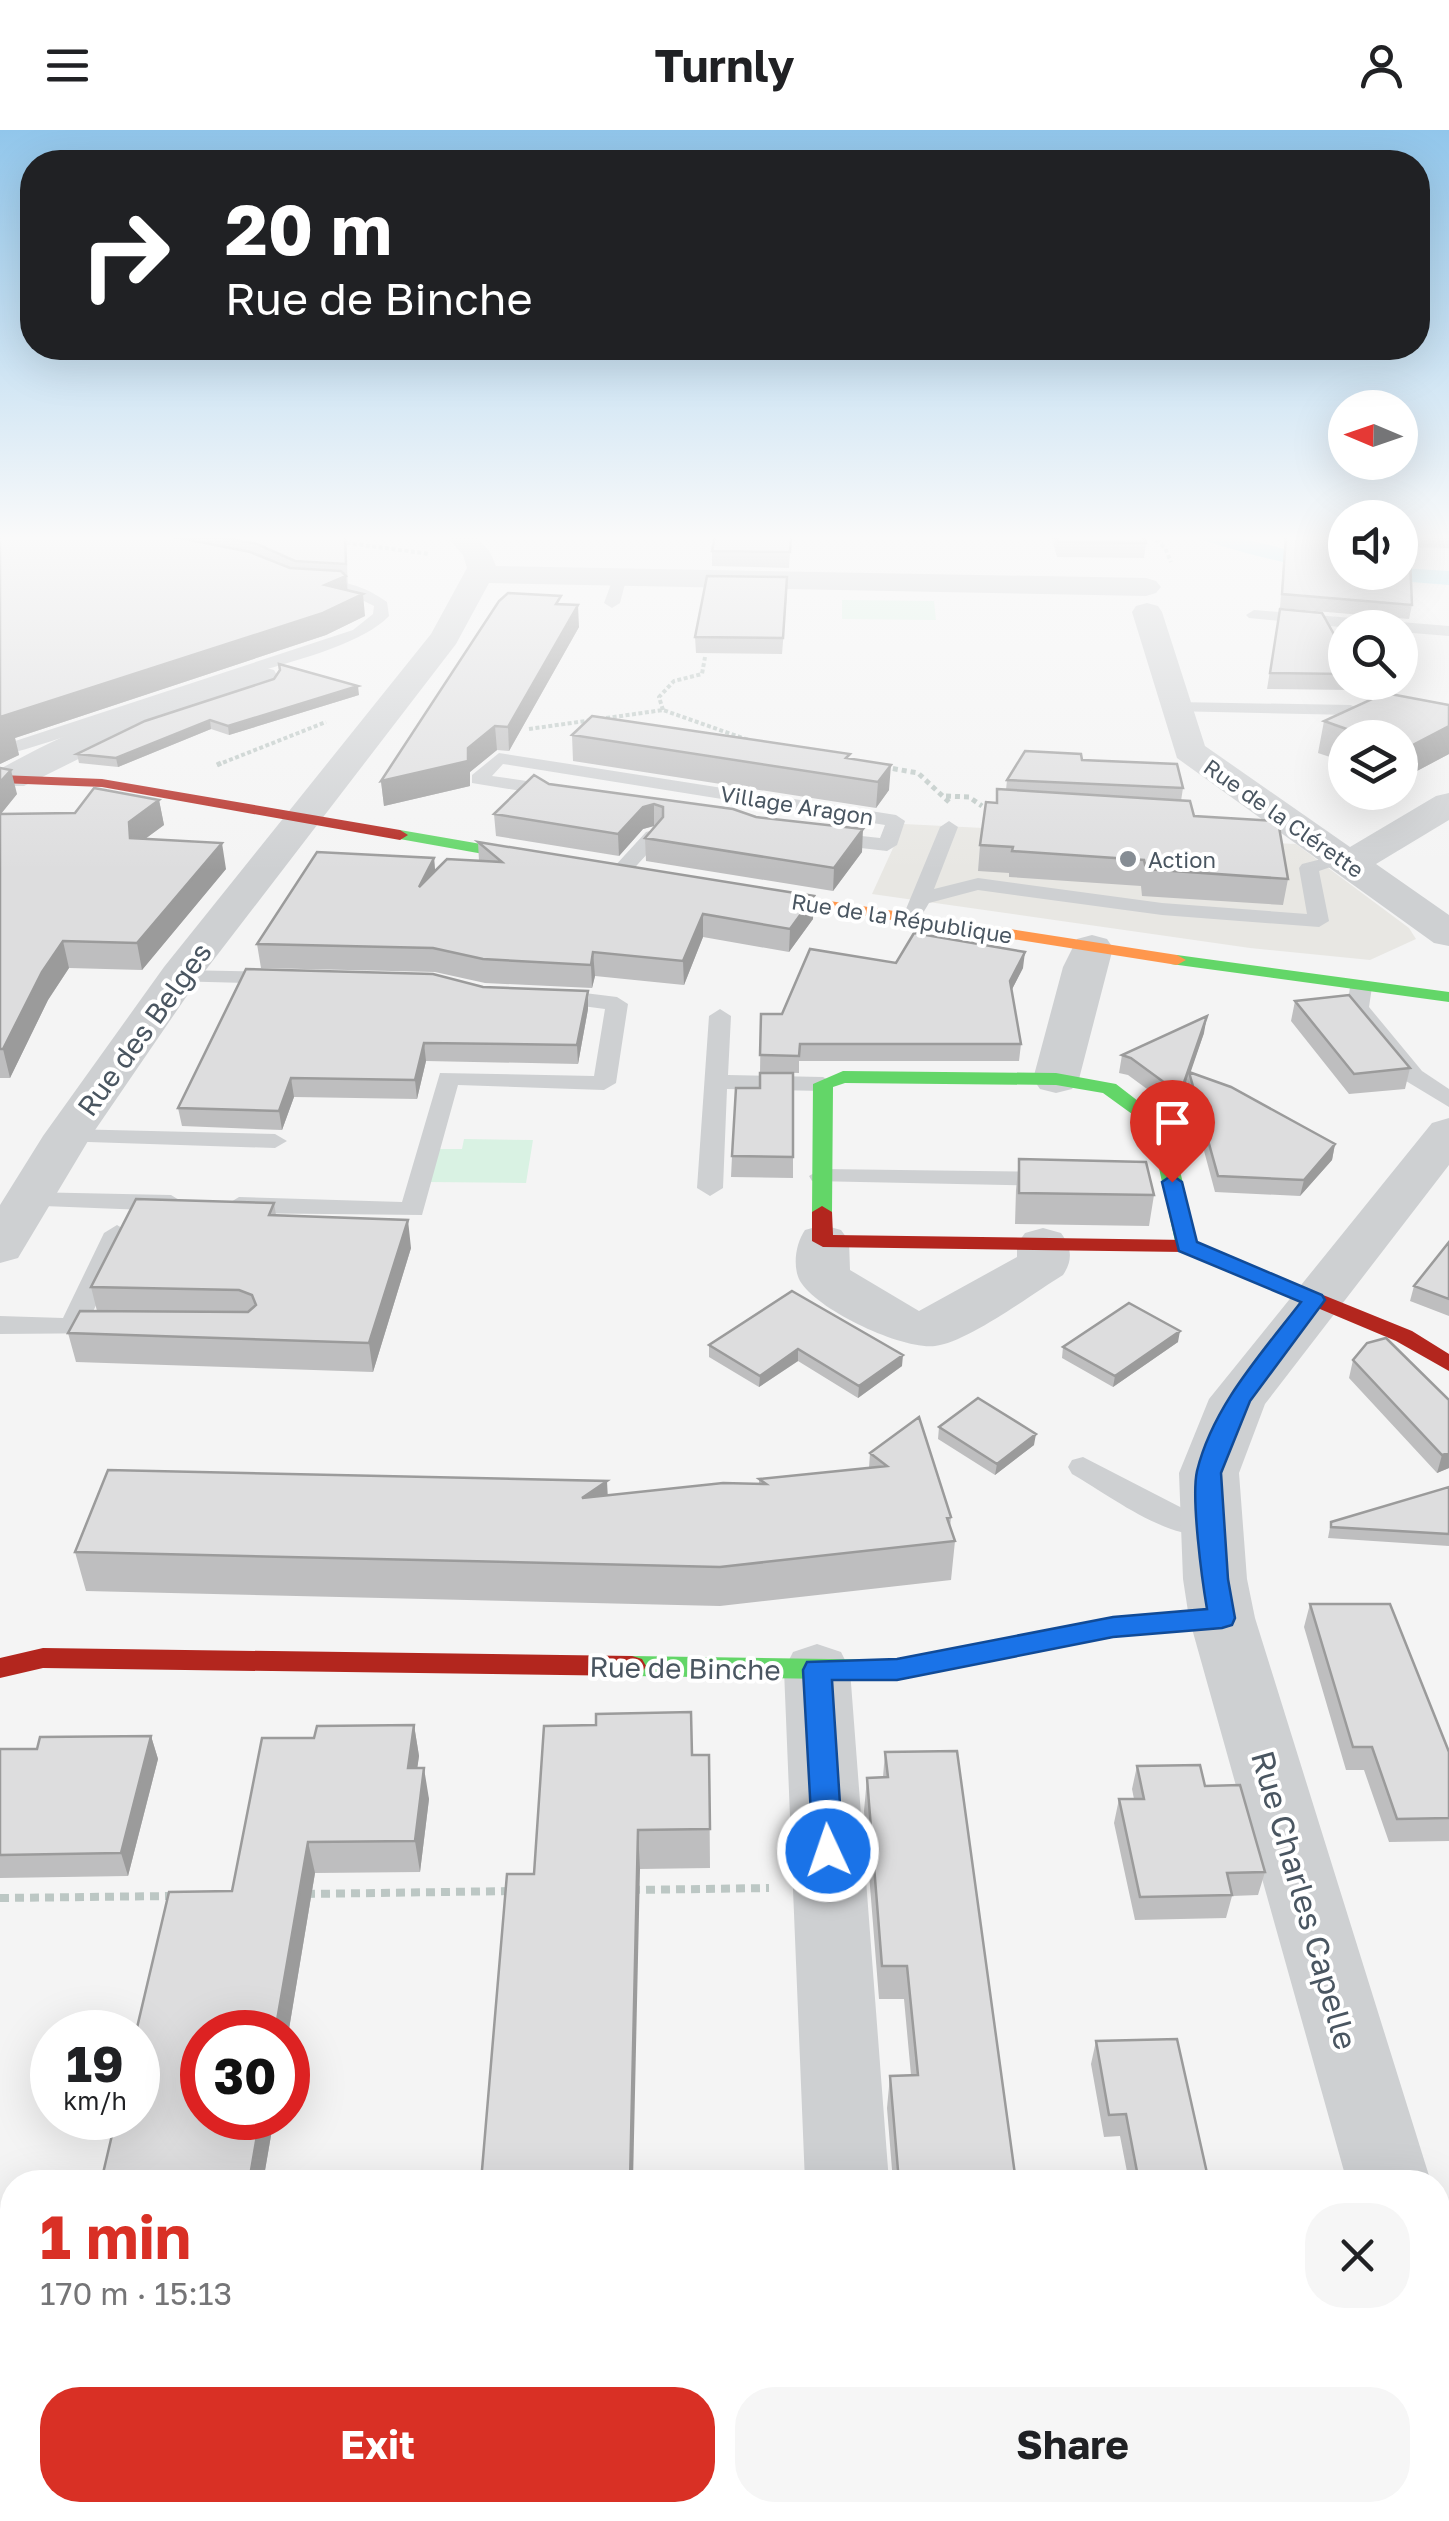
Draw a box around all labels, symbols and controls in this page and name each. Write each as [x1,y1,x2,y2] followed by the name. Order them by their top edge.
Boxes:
[40,38,95,93] icon: menu
[654,38,795,92] text: Turnly
[1354,38,1409,93] icon: person
[225,186,392,270] text: 20 m
[60,190,190,320] icon: right
[225,271,533,325] text: Rue de Binche
[1328,390,1418,480] north arrow
[1328,390,1418,810] map controls
[1328,500,1418,590] button: sound
[1328,610,1418,700] button: search
[1328,720,1418,810] button: layers
[1199,753,1369,883] street label: Rue de la Clérette
[718,780,876,830] street label: Village Aragon
[1148,846,1216,873] place label: Action
[1117,848,1139,870] marker: Action
[790,887,1014,949] street label: Rue de la République
[70,936,218,1122] street label: Rue des Belges
[1130,1080,1215,1183] pin
[1145,1095,1200,1150] icon: arrive
[589,1650,781,1686] street label: Rue de Binche
[1244,1746,1366,2054] street label: Rue Charles Capelle
[776,1799,880,1903] position arrow
[180,2010,310,2140] speed limit sign: 30
[66,2033,124,2093] text: 19
[63,2085,127,2116] text: km/h
[40,2200,191,2272] text: 1 min
[1305,2203,1410,2308] button: close
[40,2274,232,2312] text: 170 m · 15:13
[40,2387,715,2502] button: Exit
[735,2387,1410,2502] button: Share

